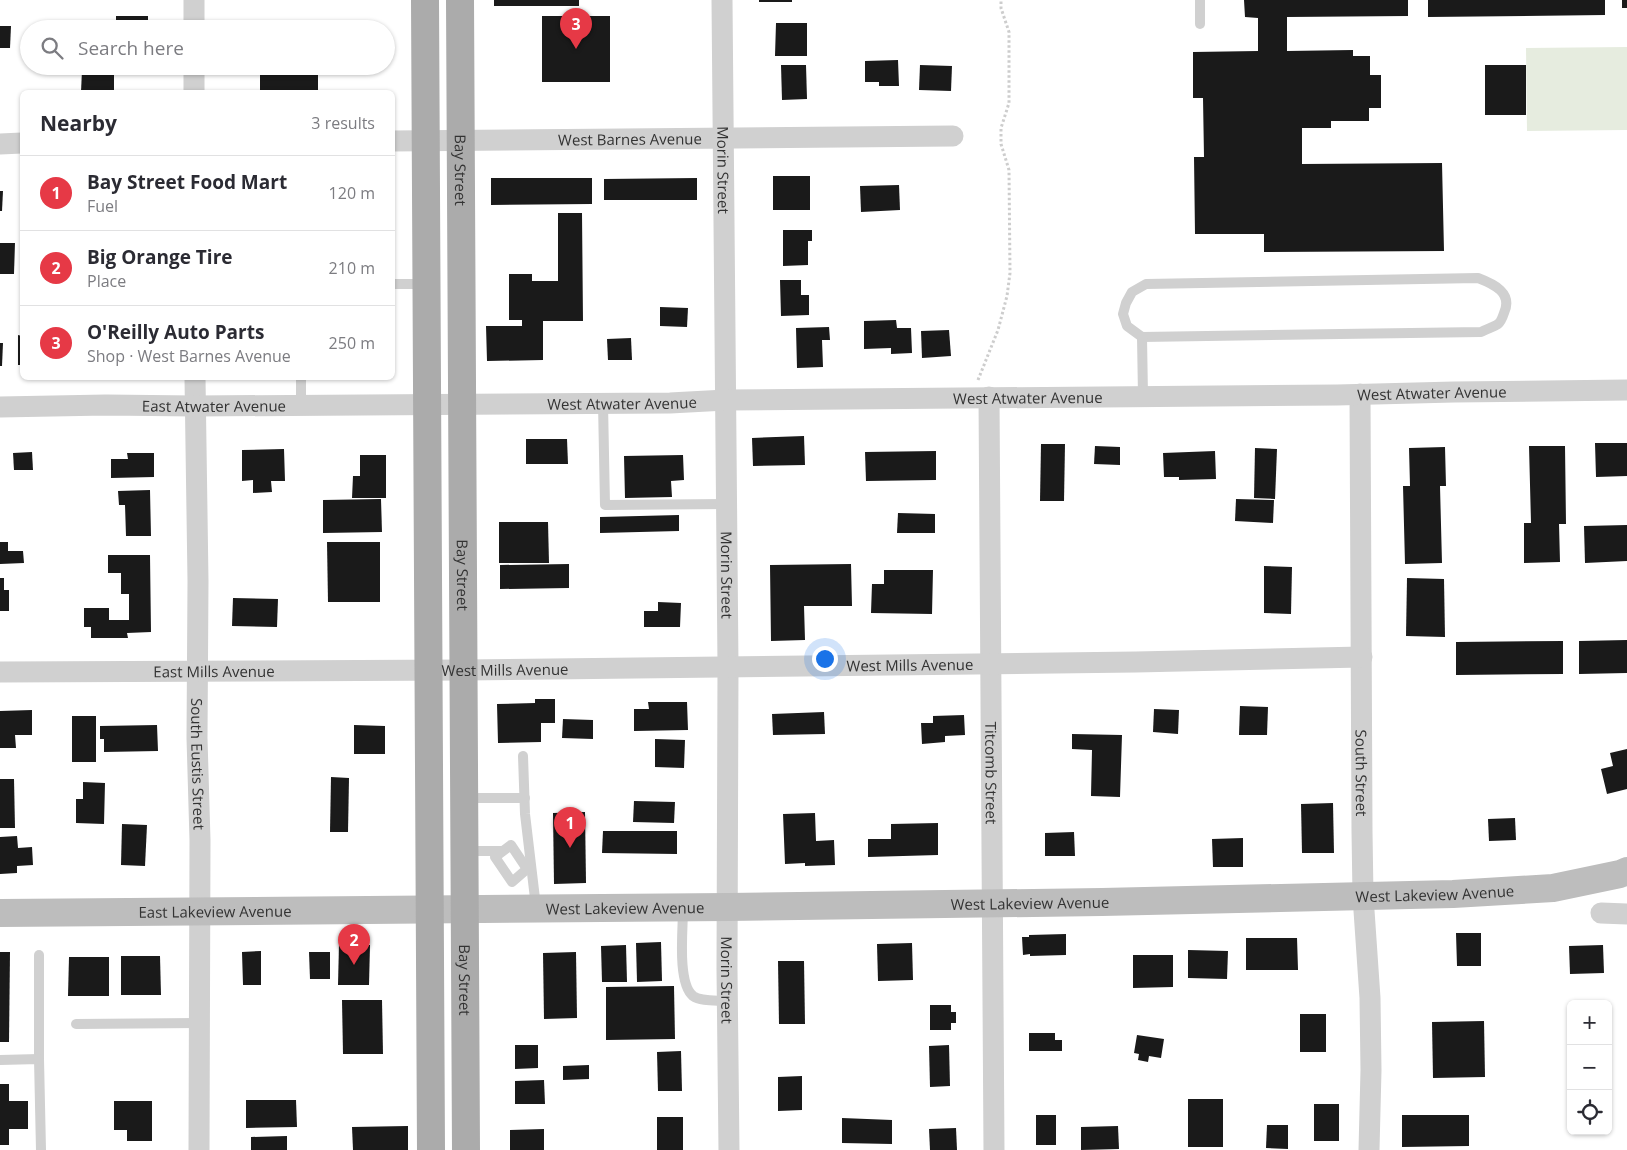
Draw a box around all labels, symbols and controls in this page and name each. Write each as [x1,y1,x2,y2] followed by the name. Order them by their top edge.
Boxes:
[560,8,592,49] pin: 3
[20,20,395,75] search box
[38,34,66,62] icon: search
[78,35,184,61] text: Search here
[40,109,117,137] text: Nearby
[311,112,375,134] text: 3 results
[713,126,734,214] street label: Morin Street
[558,128,702,150] street label: West Barnes Avenue
[451,134,471,206] street label: Bay Street
[87,169,287,195] text: Bay Street Food Mart
[51,182,61,204] text: 1
[329,182,375,204] text: 120 m
[87,195,118,217] text: Fuel
[87,244,233,270] text: Big Orange Tire
[51,257,61,279] text: 2
[329,257,375,279] text: 210 m
[87,270,126,292] text: Place
[87,319,264,345] text: O'Reilly Auto Parts
[51,332,61,354] text: 3
[329,332,375,354] text: 250 m
[87,345,291,367] text: Shop · West Barnes Avenue
[1357,381,1507,404] street label: West Atwater Avenue
[953,387,1103,408] street label: West Atwater Avenue
[547,392,697,414] street label: West Atwater Avenue
[142,395,286,416] street label: East Atwater Avenue
[717,531,738,619] street label: Morin Street
[453,539,473,611] street label: Bay Street
[812,646,838,672] your location
[846,654,974,675] street label: West Mills Avenue
[441,659,569,680] street label: West Mills Avenue
[153,661,275,681] street label: East Mills Avenue
[187,698,210,830] street label: South Eustis Street
[981,722,1002,824] street label: Titcomb Street
[1352,729,1372,816] street label: South Street
[554,807,586,848] pin: 1
[1355,880,1515,906] street label: West Lakeview Avenue
[950,892,1110,914] street label: West Lakeview Avenue
[546,897,704,919] street label: West Lakeview Avenue
[138,901,292,922] street label: East Lakeview Avenue
[338,924,370,965] pin: 2
[717,936,738,1024] street label: Morin Street
[455,944,475,1016] street label: Bay Street
[1567,1000,1612,1135] map controls
[1567,1000,1612,1045] button: +
[1567,1045,1612,1090] button: −
[1567,1090,1612,1135] button: locate

